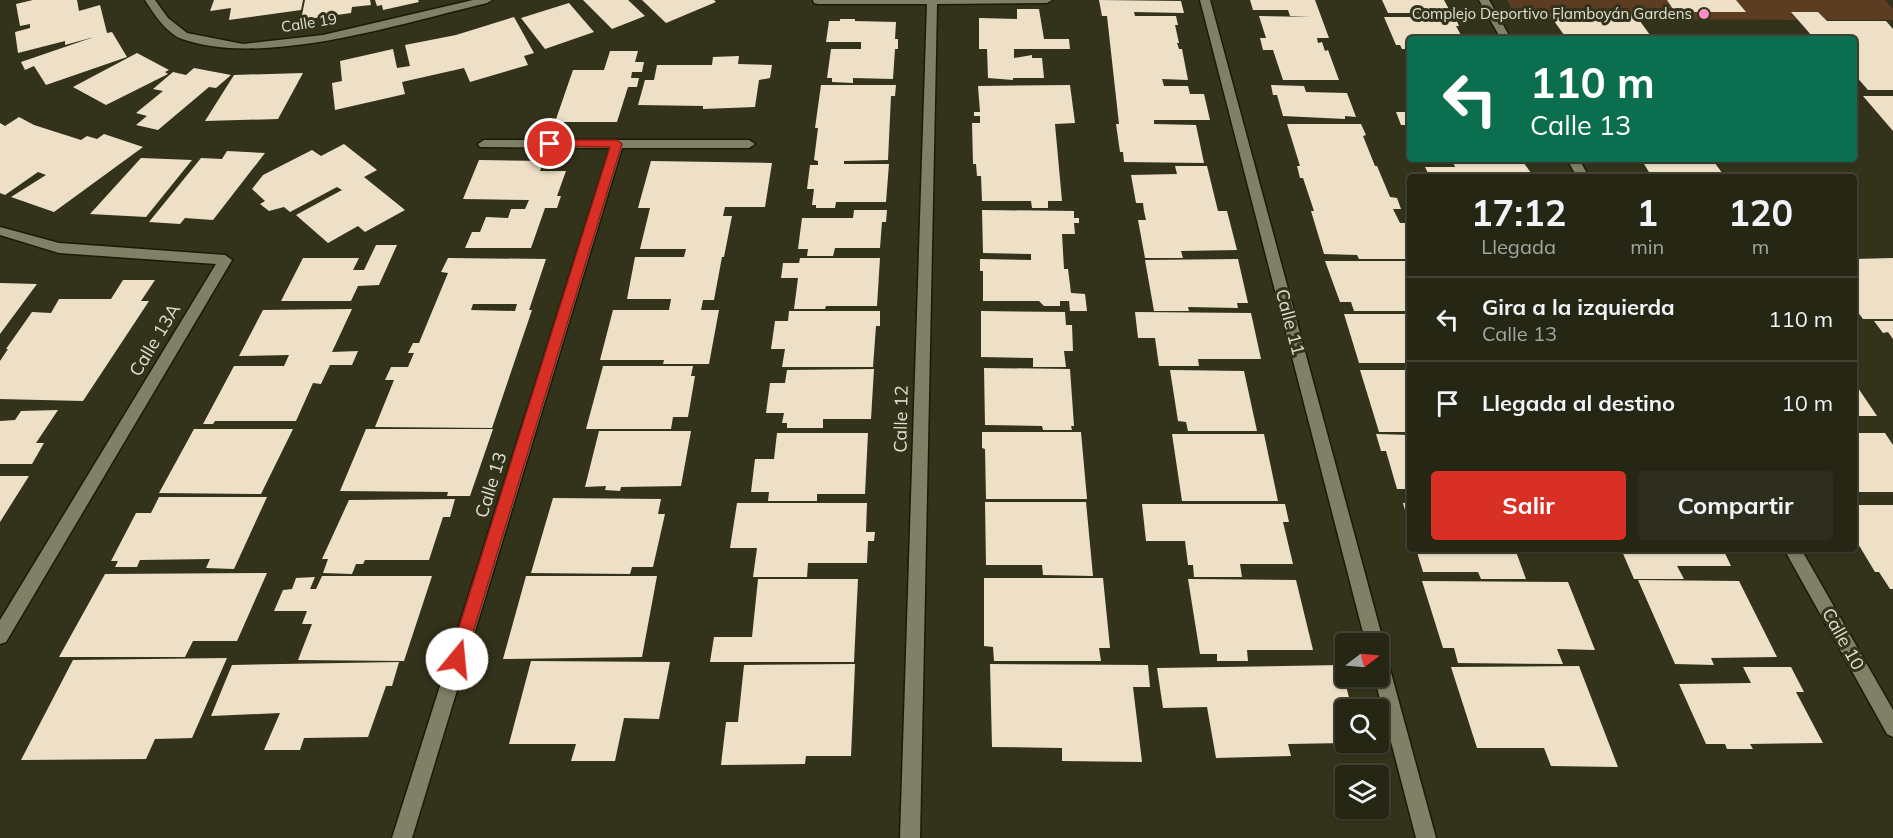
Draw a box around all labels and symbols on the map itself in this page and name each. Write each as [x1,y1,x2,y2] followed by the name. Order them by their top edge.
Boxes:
[1412,4,1692,23] place label: Complejo Deportivo Flamboyán Gardens
[1697,7,1711,21] marker: Complejo Deportivo Flamboyán Gardens
[280,9,338,36] street label: Calle 19
[524,118,575,169] pin
[1271,286,1310,357] street label: Calle 11
[124,299,185,380] street label: Calle 13A
[888,385,913,453] street label: Calle 12
[470,449,511,520] street label: Calle 13
[1817,604,1870,674] street label: Calle 10
[425,627,489,691] position arrow
[1335,633,1389,687] north arrow

